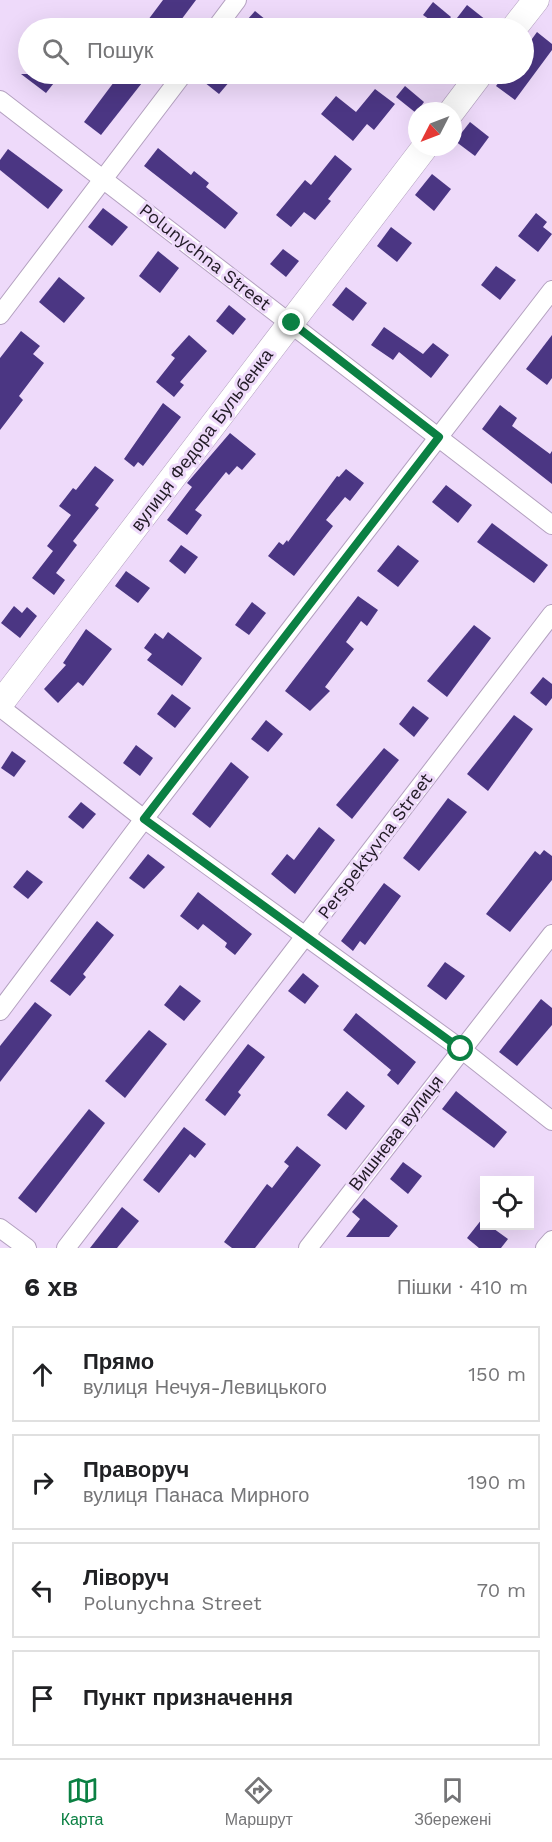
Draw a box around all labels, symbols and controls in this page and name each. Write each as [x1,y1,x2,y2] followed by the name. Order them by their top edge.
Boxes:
[18,18,534,84] search box
[39,35,72,68] icon: search
[87,38,153,63] text: Пошук
[408,102,462,156] north arrow
[135,199,276,315] street label: Polunychna Street
[278,309,304,335] route end
[126,344,278,535] street label: вулиця Федора Бульбенка
[313,768,437,923] street label: Perspektyvna Street
[447,1035,473,1061] route start
[344,1071,447,1194] street label: Вишнева вулиця
[480,1176,534,1230] map controls
[480,1176,534,1230] button: locate
[24,1272,78,1302] text: 6 хв
[397,1275,528,1299] text: Пішки · 410 m
[83,1349,154,1374] text: Прямо
[26,1358,59,1391] icon: ahead
[468,1362,526,1386] text: 150 m
[83,1375,327,1399] text: вулиця Нечуя-Левицького
[83,1457,189,1482] text: Праворуч
[26,1466,59,1499] icon: right
[468,1470,526,1494] text: 190 m
[83,1483,309,1507] text: вулиця Панаса Мирного
[83,1565,169,1590] text: Ліворуч
[26,1574,59,1607] icon: left
[477,1578,526,1602] text: 70 m
[83,1591,262,1615] text: Polunychna Street
[26,1682,59,1715] icon: arrive
[83,1685,293,1710] text: Пункт призначення
[61,1774,103,1829] tab: Карта
[225,1774,293,1829] tab: Маршрут
[414,1774,491,1829] tab: Збережені

